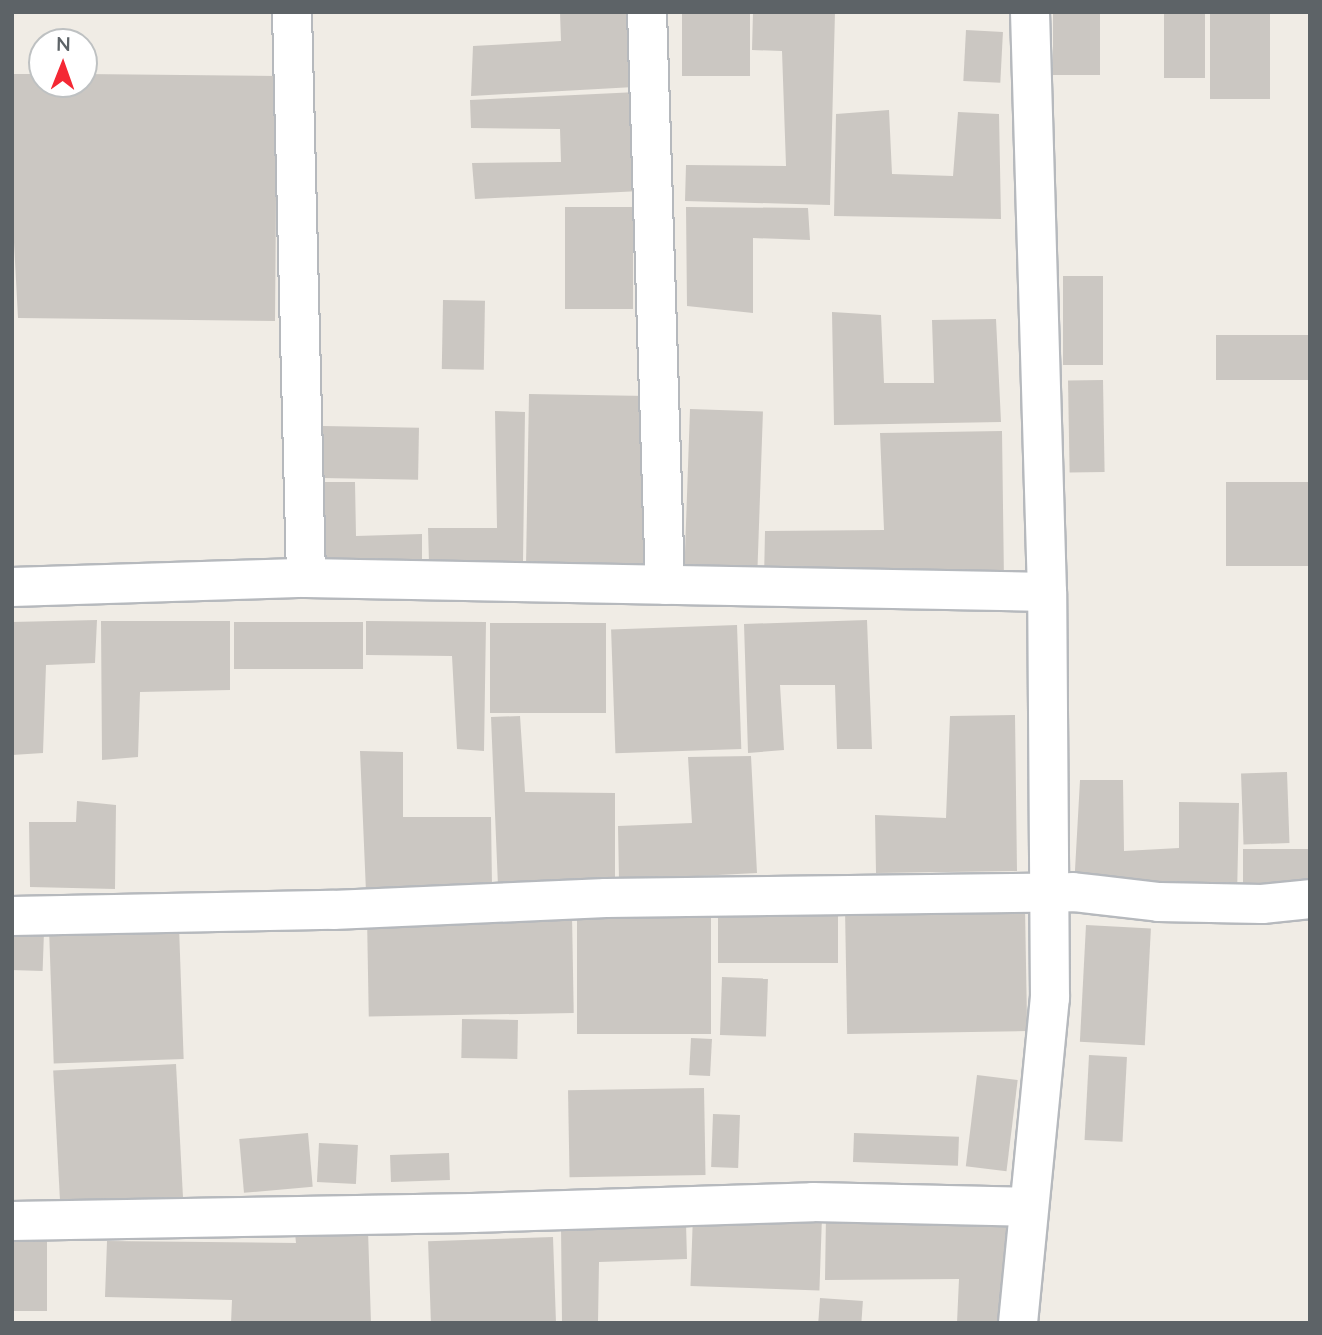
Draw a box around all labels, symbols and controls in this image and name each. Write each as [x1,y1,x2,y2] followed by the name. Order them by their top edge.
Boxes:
[28,28,98,98] north arrow
[56,32,71,55] text: N

